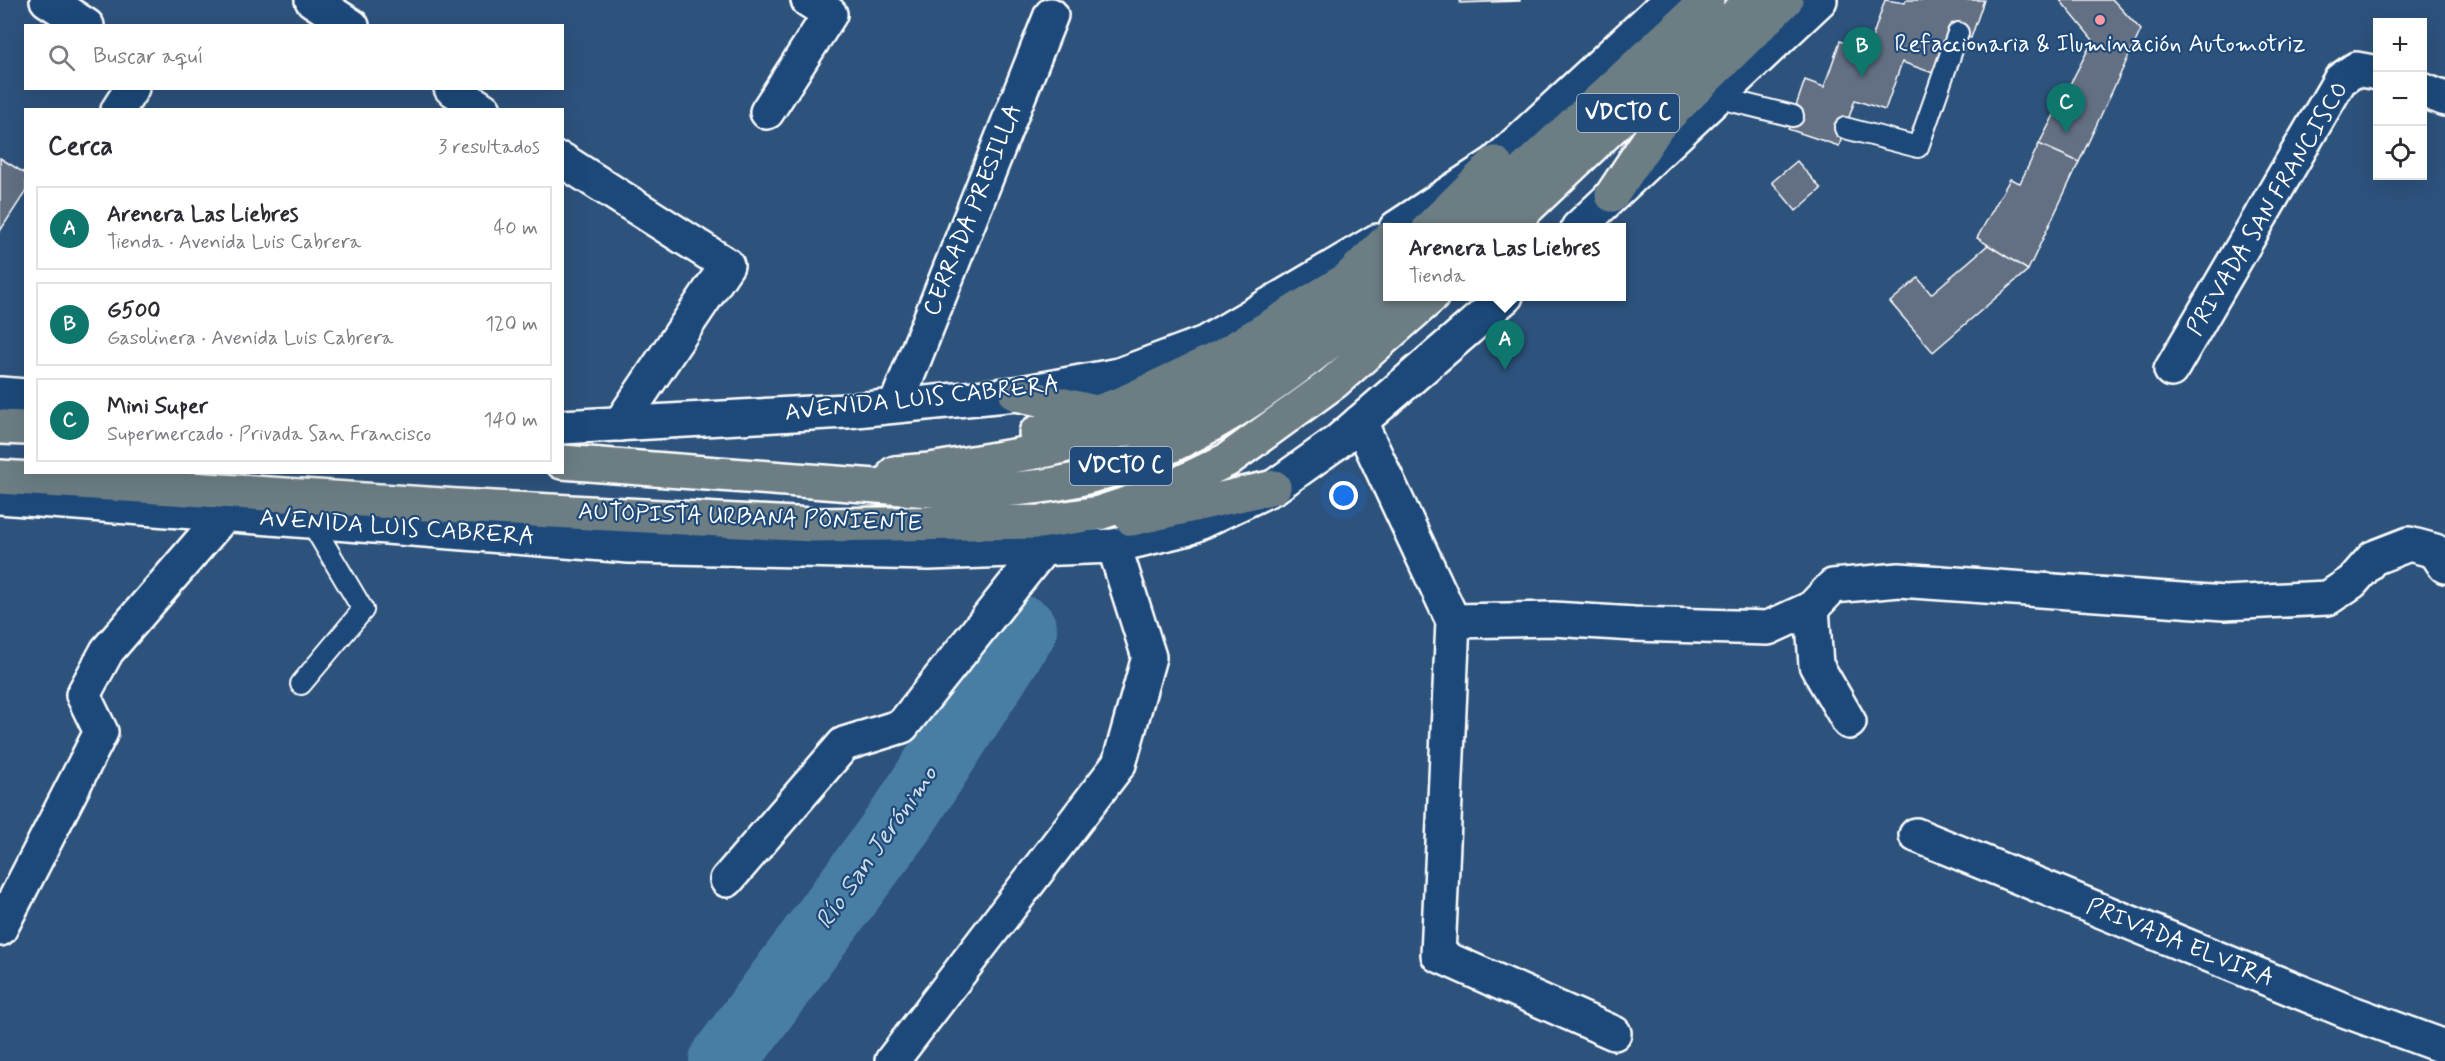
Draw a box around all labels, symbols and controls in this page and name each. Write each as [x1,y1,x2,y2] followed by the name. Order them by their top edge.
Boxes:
[2093,13,2107,27] marker: Refaccionaria & Iluminación Automotriz
[2373,18,2427,180] map controls
[2373,18,2427,72] button: +
[24,24,564,90] search box
[1842,28,1882,77] pin: B
[1895,29,2306,60] place label: Refaccionaria & Iluminación Automotriz
[45,41,78,74] icon: search
[93,43,204,71] text: Buscar aquí
[2373,72,2427,126] button: −
[2180,76,2356,342] street label: PRIVADA SAN FRANCISCO
[2046,84,2086,133] pin: C
[1577,94,1679,132] road number: VDCTO C
[916,99,1030,321] street label: CERRADA PRESILLA
[2373,126,2427,180] button: locate
[48,130,113,164] text: Cerca
[438,134,540,161] text: 3 resultados
[107,201,299,229] text: Arenera Las Liebres
[63,215,76,242] text: A
[494,215,538,242] text: 40 m
[1383,223,1626,301] popup
[107,229,361,256] text: Tienda · Avenida Luis Cabrera
[1409,235,1600,263] text: Arenera Las Liebres
[1409,263,1465,290] text: Tienda
[107,297,161,325] text: G500
[63,311,76,338] text: B
[485,311,538,338] text: 120 m
[1486,320,1524,370] pin: A
[107,325,394,352] text: Gasolinera · Avenida Luis Cabrera
[783,369,1061,429] street label: AVENIDA LUIS CABRERA
[107,393,208,421] text: Mini Super
[62,407,77,434] text: C
[484,407,538,434] text: 140 m
[107,421,431,448] text: Supermercado · Privada San Francisco
[1070,447,1172,485] road number: VDCTO C
[1329,481,1358,510] your location
[577,496,923,540] street label: AUTOPISTA URBANA PONIENTE
[258,503,536,553] street label: AVENIDA LUIS CABRERA
[808,758,947,936] water label: Río San Jerónimo
[2082,891,2278,995] street label: PRIVADA ELVIRA

